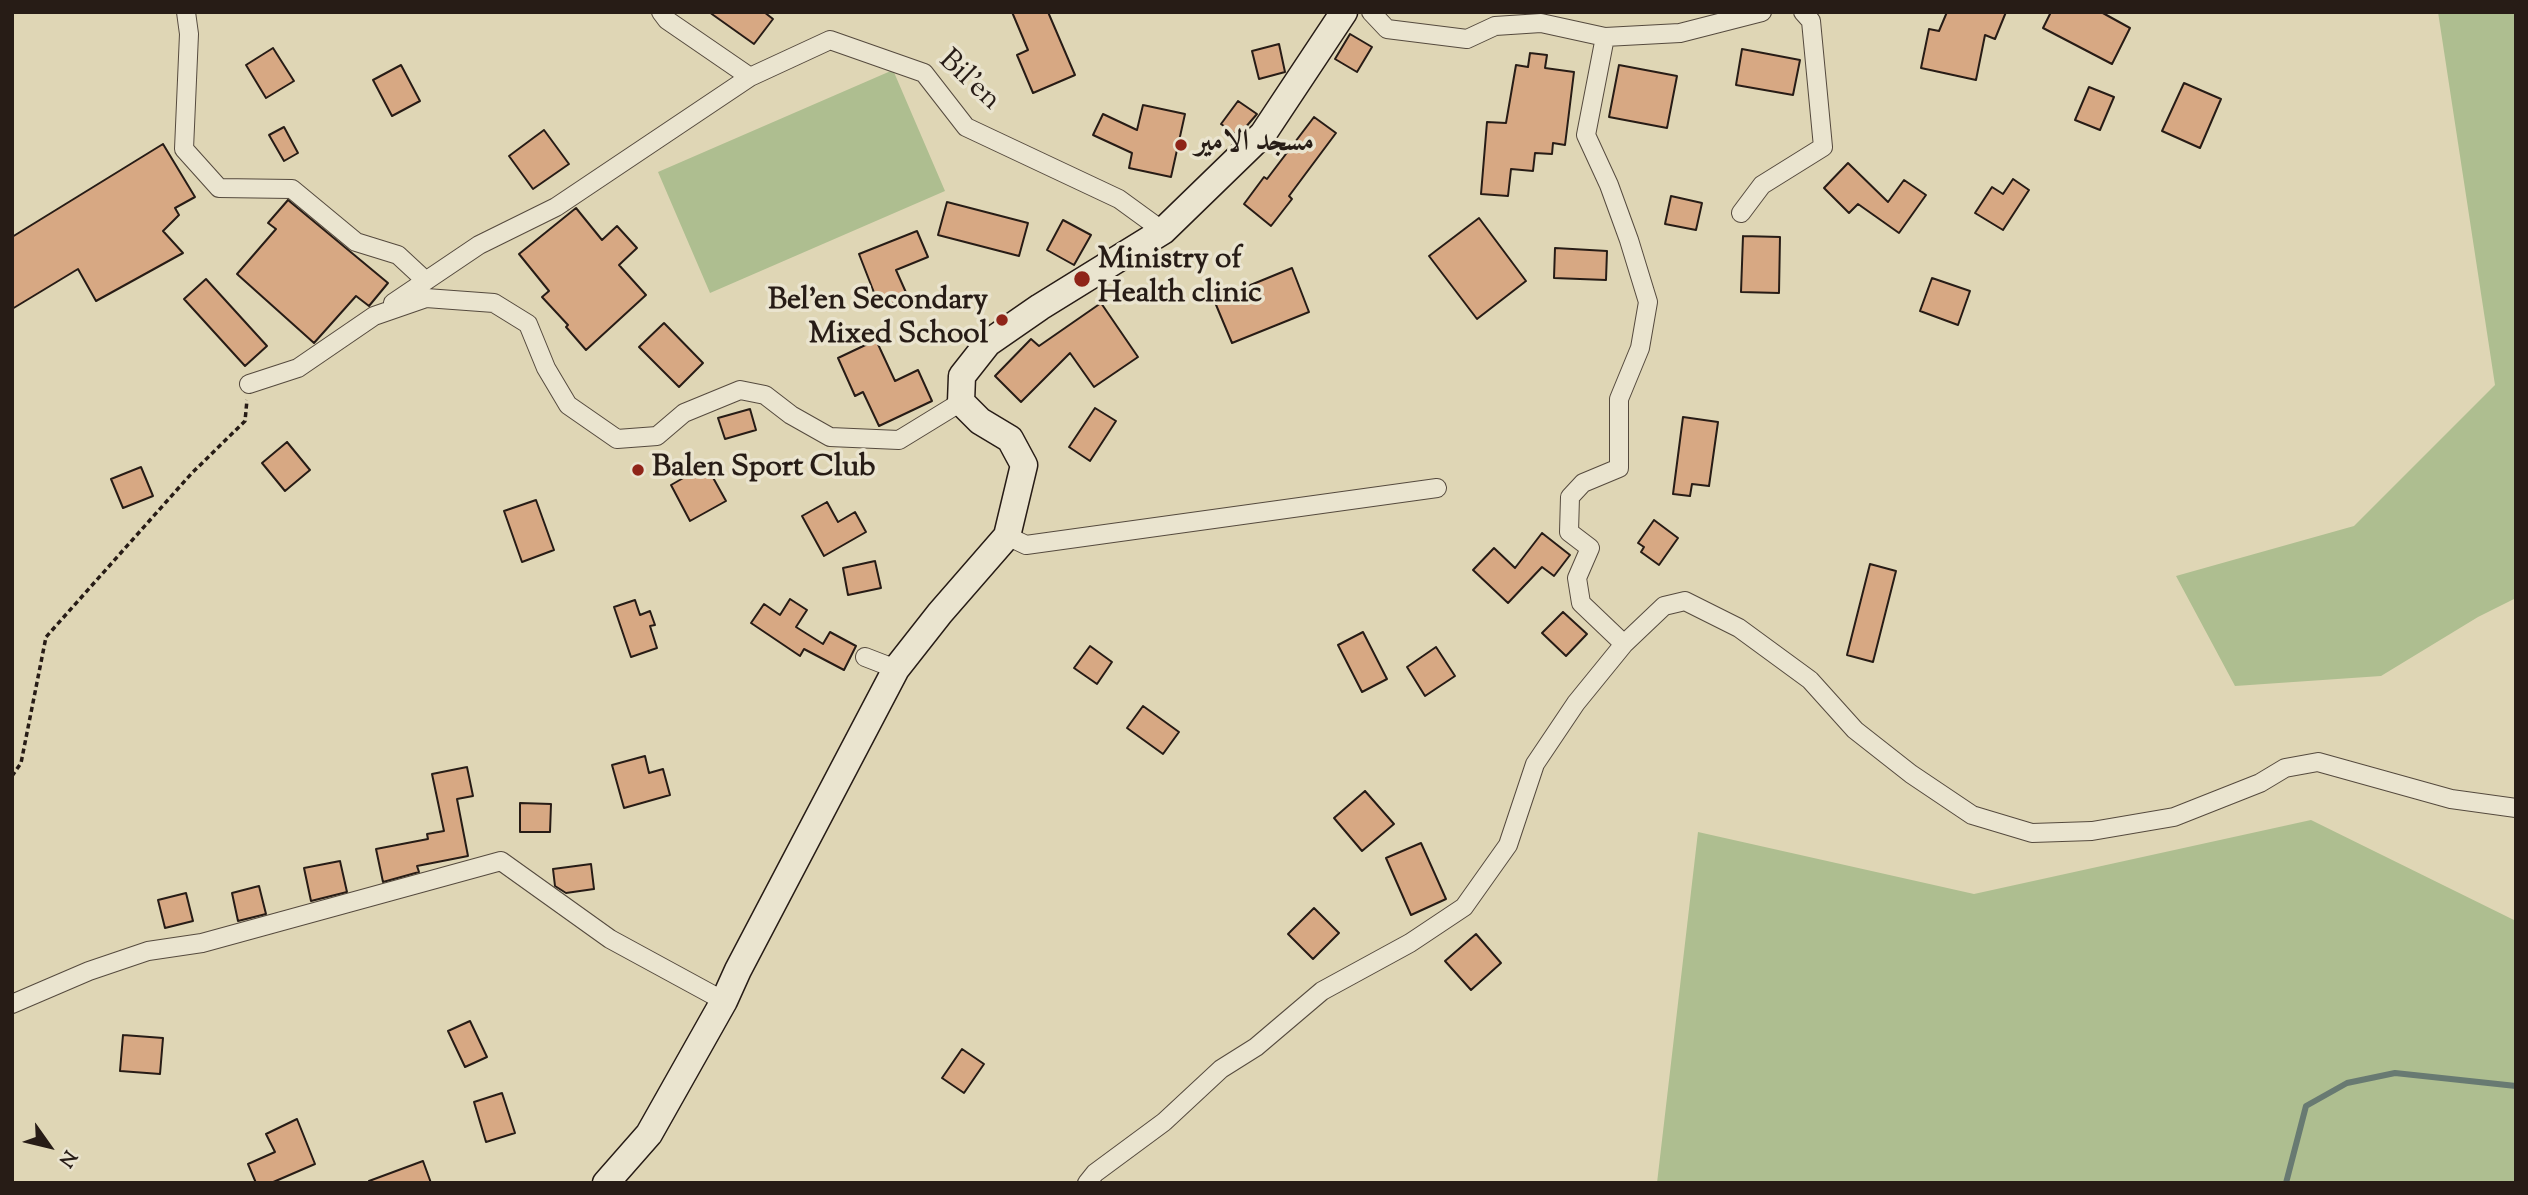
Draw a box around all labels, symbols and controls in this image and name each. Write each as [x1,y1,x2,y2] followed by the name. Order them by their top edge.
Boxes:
[929,44,1007,120] street label: Bil'en
[1195,127,1314,163] place label: مسجد الامير
[1173,137,1189,153] marker: مسجد الامير
[1098,244,1262,314] place label: Ministry of Health clinic
[1072,269,1092,289] marker: Ministry of Health clinic
[768,285,988,356] place label: Bel'en Secondary Mixed School
[994,312,1010,328] marker: Bel'en Secondary Mixed School
[652,452,875,488] place label: Balen Sport Club
[630,462,646,478] marker: Balen Sport Club
[14,1111,84,1181] north arrow
[51,1144,82,1172] text: N

